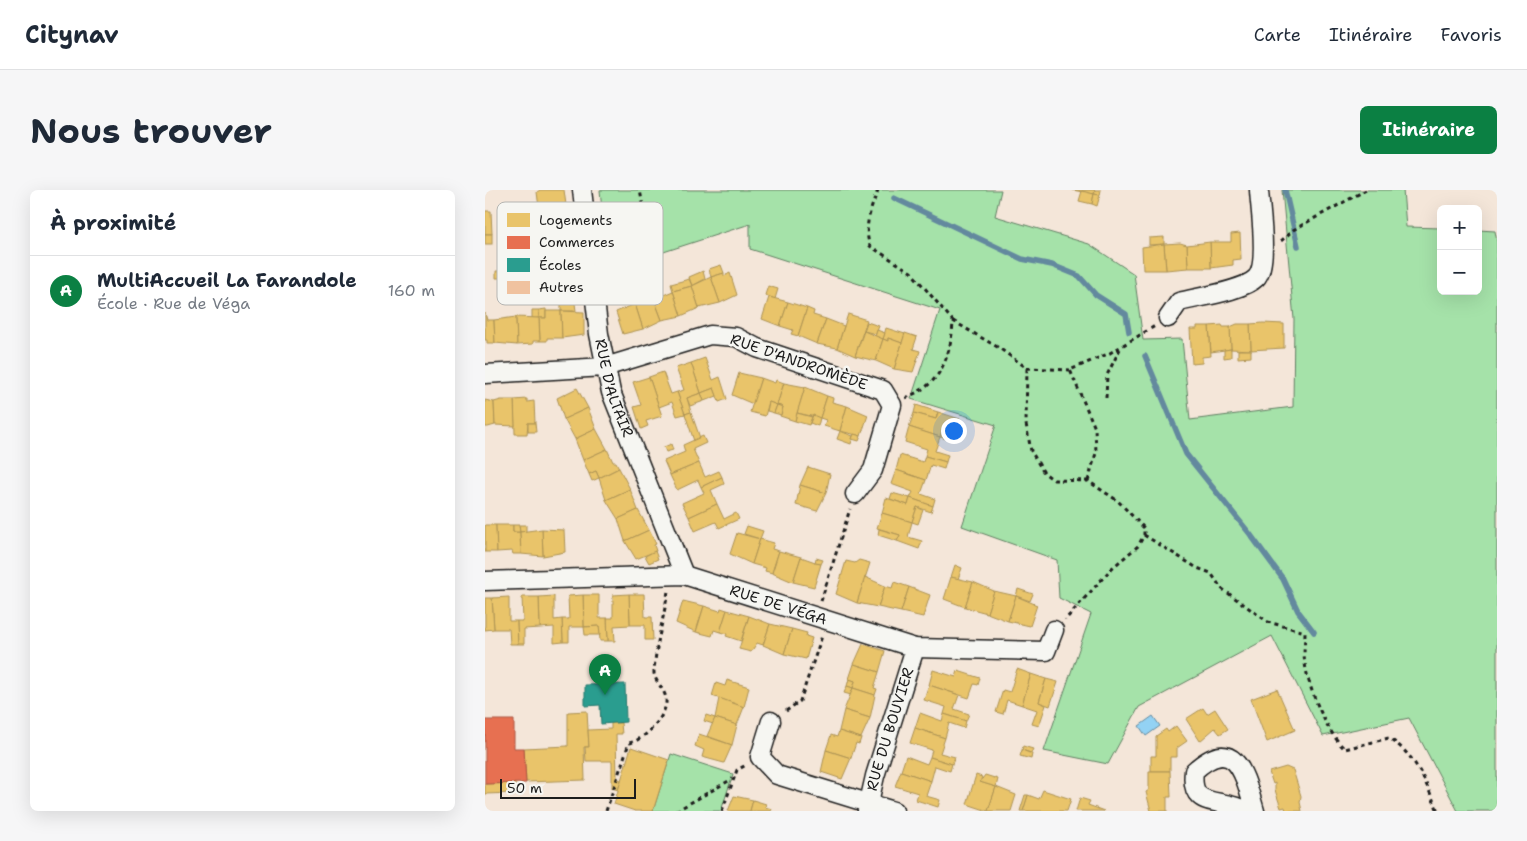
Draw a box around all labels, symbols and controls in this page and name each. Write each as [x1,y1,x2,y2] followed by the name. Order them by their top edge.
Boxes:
[25,19,119,51] text: Citynav
[1254,23,1301,47] text: Carte
[1329,23,1413,47] text: Itinéraire
[1441,23,1502,47] text: Favoris
[1360,106,1497,154] button: Itinéraire
[30,107,272,154] text: Nous trouver
[497,202,663,305] legend
[1437,205,1482,295] map controls
[1437,205,1482,250] button: +
[50,209,176,237] text: À proximité
[539,211,612,229] text: Logements
[539,233,615,251] text: Commerces
[1437,250,1482,295] button: −
[539,256,581,274] text: Écoles
[97,268,357,293] text: MultiAccueil La Farandole
[539,278,584,296] text: Autres
[60,280,72,301] text: A
[388,280,435,301] text: 160 m
[97,293,250,314] text: École · Rue de Véga
[728,328,871,395] street label: RUE D'ANDROMÈDE
[590,337,638,440] street label: RUE D'ALTAIR
[941,418,967,444] your location
[727,580,830,630] street label: RUE DE VÉGA
[589,654,621,695] pin: A
[862,665,918,793] street label: RUE DU BOUVIER
[500,776,636,799] scale bar
[507,779,542,797] text: 50 m

